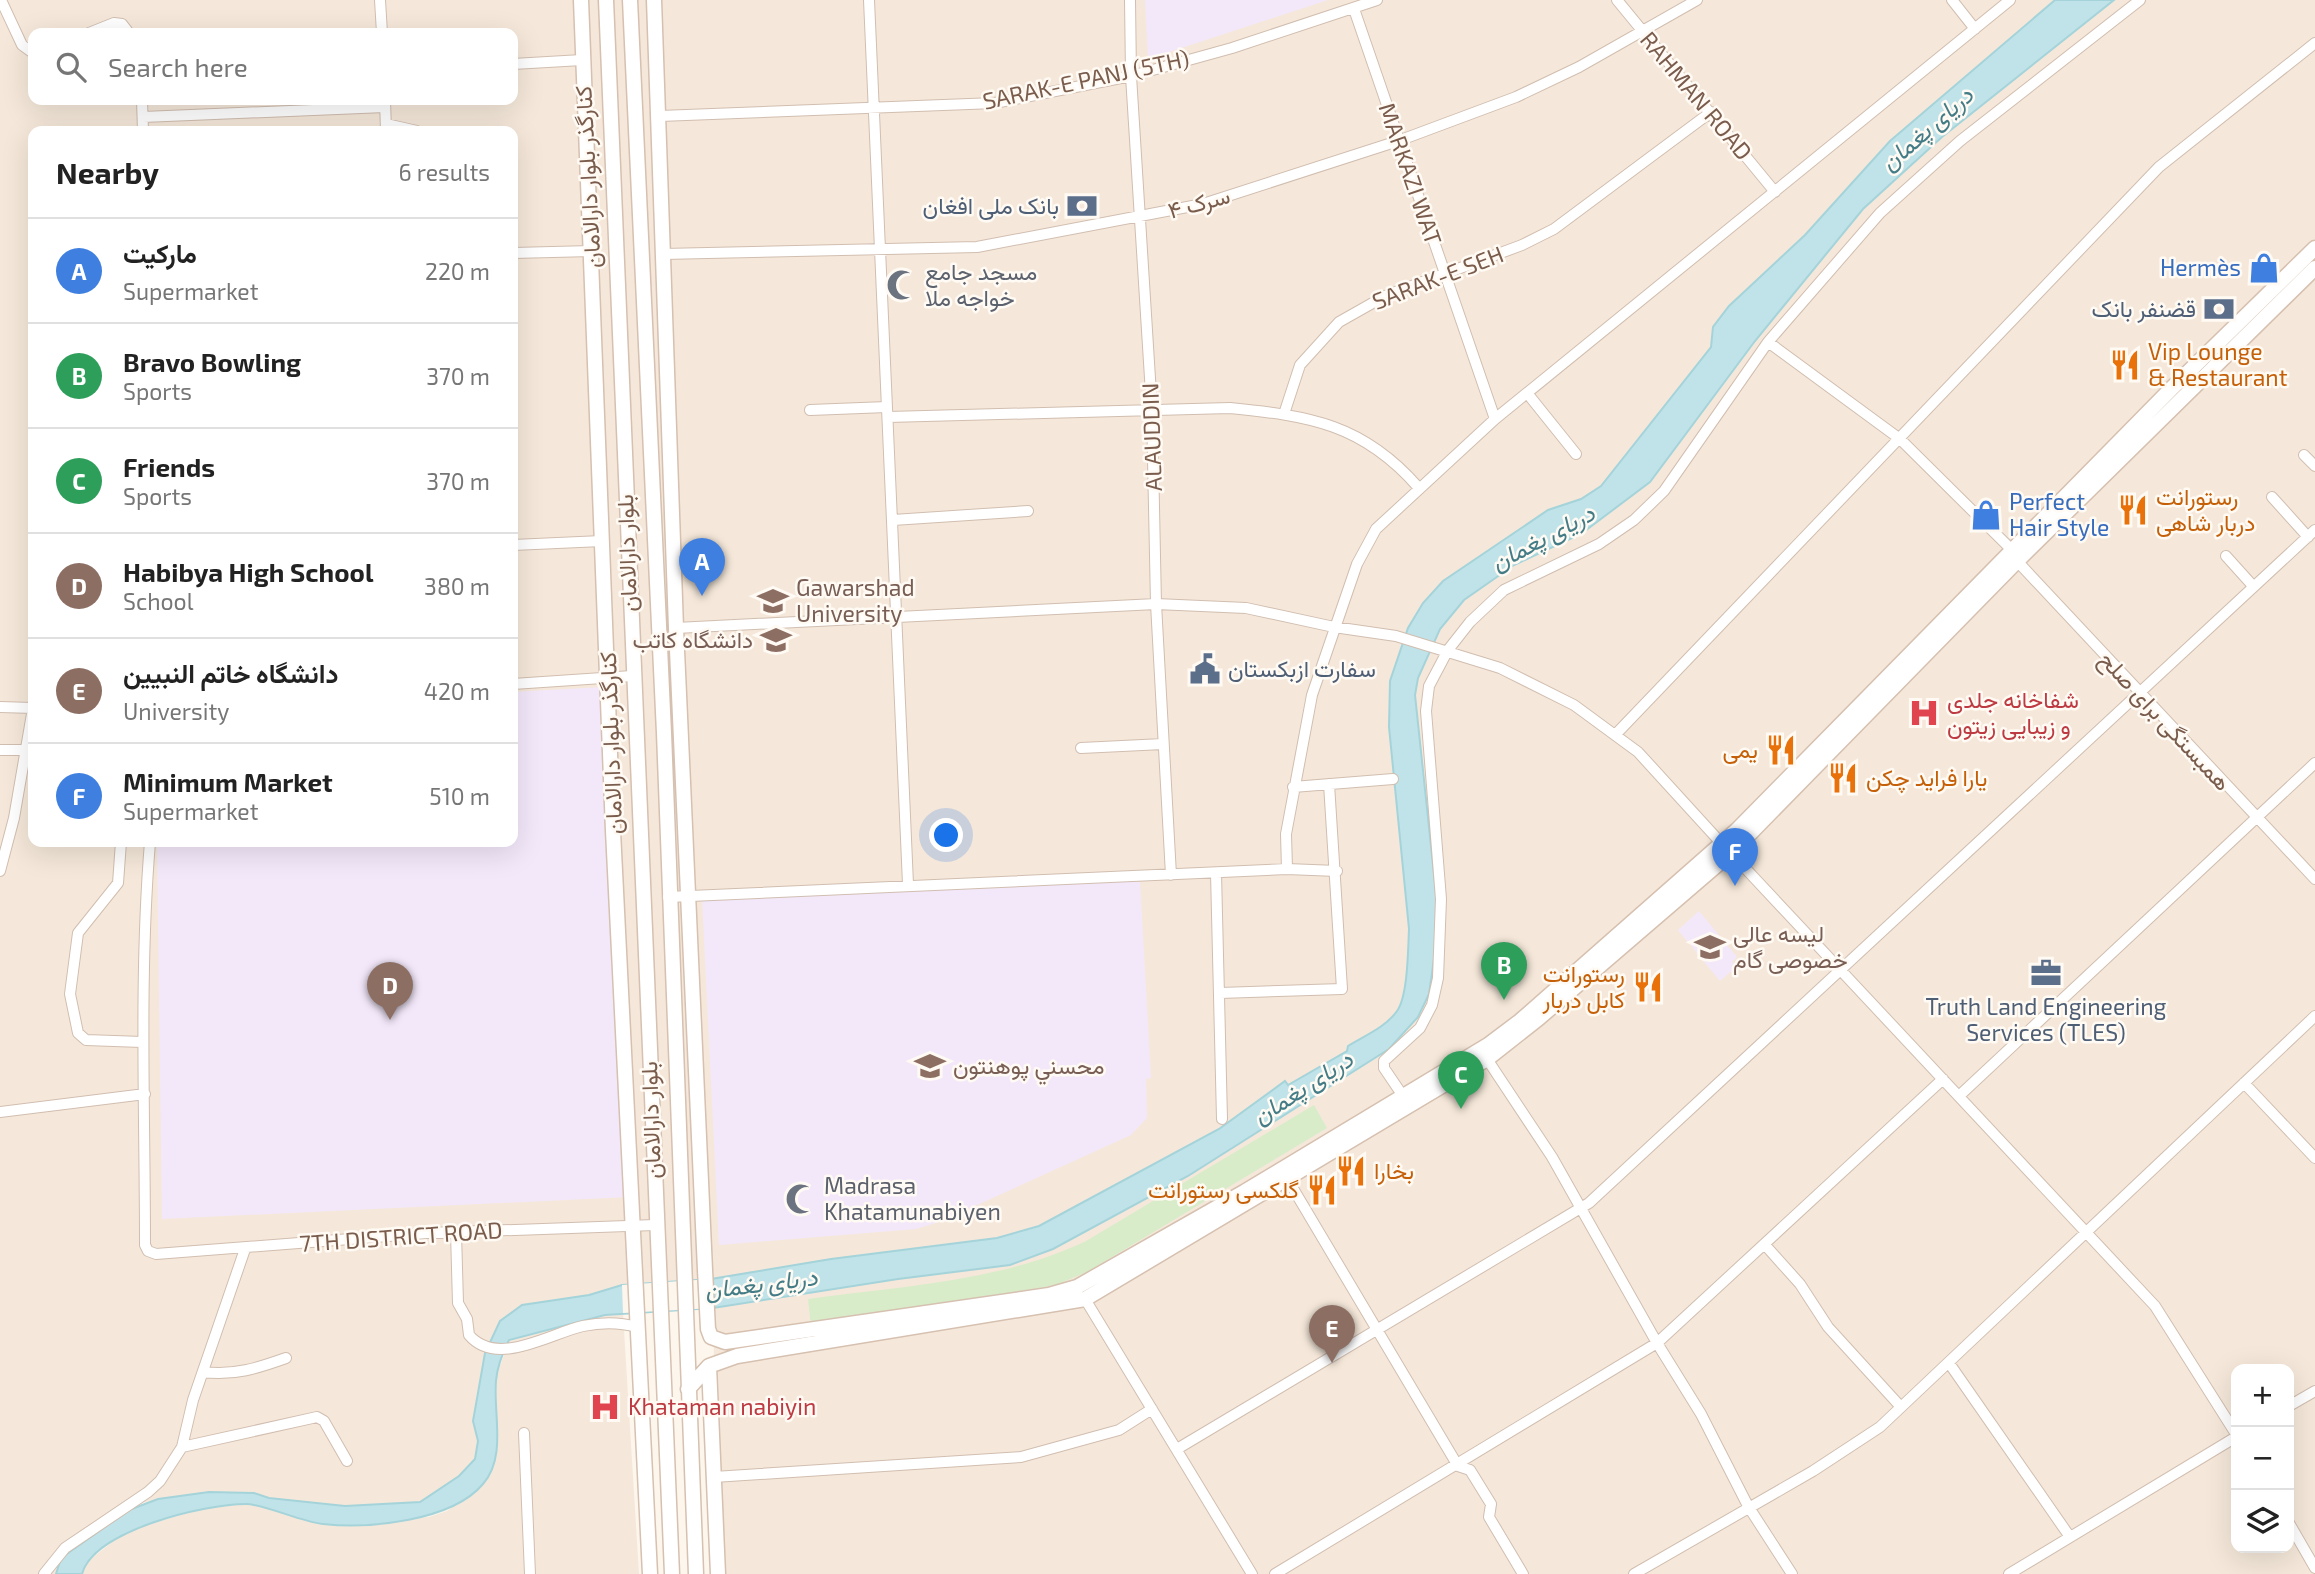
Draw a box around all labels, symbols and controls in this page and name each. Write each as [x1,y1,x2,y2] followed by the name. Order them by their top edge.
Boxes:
[1635,26,1759,165] street label: RAHMAN ROAD
[28,28,518,105] search box
[980,43,1192,115] street label: SARAK-E PANJ (5TH)
[52,48,90,86] icon: search
[108,51,248,82] text: Search here
[1874,79,1981,178] water label: دریای پغمان
[568,85,608,269] street label: کنارگذر بلوار دارالامان
[1374,99,1448,248] street label: MARKAZI WAT
[56,154,159,190] text: Nearby
[399,158,490,186] text: 6 results
[1165,180,1233,226] street label: سرک ۴
[1065,189,1099,223] bank icon: بانک ملی افغان
[923,191,1059,220] place label: بانک ملی افغان
[123,237,197,268] text: مارکیت
[1368,239,1507,315] street label: SARAK-E SEH
[2247,251,2281,285] shop icon: Hermès
[2160,253,2241,281] place label: Hermès
[71,257,87,285] text: A
[425,257,490,285] text: 220 m
[925,257,1037,313] place label: مسجد جامع خواجه ملا
[885,268,919,302] mosque icon: مسجد جامع خواجه ملا
[123,277,258,305] text: Supermarket
[2202,292,2236,326] bank icon: قضنفر بانک
[2091,294,2196,324] place label: قضنفر بانک
[2148,337,2288,391] place label: Vip Lounge & Restaurant
[123,346,301,377] text: Bravo Bowling
[2108,348,2142,382] restaurant icon: Vip Lounge & Restaurant
[72,362,86,390] text: B
[426,362,490,390] text: 370 m
[123,377,192,405] text: Sports
[1135,382,1167,492] street label: ALAUDDIN
[123,451,215,482] text: Friends
[72,467,86,495] text: C
[426,467,490,495] text: 370 m
[123,482,192,510] text: Sports
[2156,482,2255,538] place label: رستورانت دربار شاهی
[2009,487,2109,541] place label: Perfect Hair Style
[2116,493,2150,527] restaurant icon: رستورانت دربار شاهی
[610,494,644,612] street label: بلوار دارالامان
[1485,497,1601,579] water label: دریای پغمان
[1969,498,2003,532] shop icon: Perfect Hair Style
[679,538,725,596] pin: A
[123,556,373,587] text: Habibya High School
[71,572,87,600] text: D
[424,572,490,600] text: 380 m
[796,573,915,627] place label: Gawarshad University
[756,584,790,618] school or university icon: Gawarshad University
[123,587,193,615] text: School
[759,623,793,657] school or university icon: دانشگاه کاتب
[632,625,753,653] place label: دانشگاه کاتب
[2092,645,2237,798] street label: همبستگی برای صلح
[593,651,629,835] street label: کنارگذر بلوار دارالامان
[1188,652,1222,686] public building icon: سفارت ازبکستان
[1228,654,1376,684] place label: سفارت ازبکستان
[123,657,338,688] text: دانشگاه خاتم النبیین
[72,677,86,705] text: E
[424,677,490,705] text: 420 m
[1947,685,2079,741] place label: شفاخانه جلدی و زیبایی زیتون
[1907,696,1941,730] hospital icon: شفاخانه جلدی و زیبایی زیتون
[123,697,229,725] text: University
[1764,733,1798,767] restaurant icon: یمی
[1722,735,1758,764] place label: یمی
[1826,761,1860,795] restaurant icon: یارا فراید چکن
[1866,763,1987,794] place label: یارا فراید چکن
[123,766,333,797] text: Minimum Market
[73,782,85,810] text: F
[429,782,490,810] text: 510 m
[123,797,258,825] text: Supermarket
[929,818,963,852] your location
[1712,828,1758,886] pin: F
[1733,919,1848,975] place label: لیسه عالی خصوصی گام
[1693,930,1727,964] school or university icon: لیسه عالی خصوصی گام
[1481,942,1527,1000] pin: B
[2029,956,2063,990] office icon: Truth Land Engineering Services (TLES)
[1541,959,1625,1015] place label: رستورانت کابل دربار
[367,962,413,1020] pin: D
[1631,970,1665,1004] restaurant icon: رستورانت کابل دربار
[1926,992,2167,1046] place label: Truth Land Engineering Services (TLES)
[1247,1043,1360,1132] water label: دریای پغمان
[913,1049,947,1083] school or university icon: محسني پوهنتون
[953,1051,1105,1085] place label: محسني پوهنتون
[1438,1051,1484,1109] pin: C
[634,1061,668,1179] street label: بلوار دارالامان
[1334,1154,1368,1188] restaurant icon: بخارا
[1374,1156,1414,1186] place label: بخارا
[824,1171,1001,1225] place label: Madrasa Khatamunabiyen
[1305,1173,1339,1207] restaurant icon: گلکسی رستورانت
[1148,1175,1299,1205] place label: گلکسی رستورانت
[784,1182,818,1216] mosque icon: Madrasa Khatamunabiyen
[298,1215,503,1257] street label: 7TH DISTRICT ROAD
[703,1261,820,1307] water label: دریای پغمان
[1309,1305,1355,1363] pin: E
[2231,1364,2294,1553] map controls
[2231,1364,2294,1427] button: +
[588,1390,622,1424] hospital icon: Khataman nabiyin
[628,1392,816,1420] place label: Khataman nabiyin
[2231,1427,2294,1490] button: −
[2231,1490,2294,1553] button: layers

